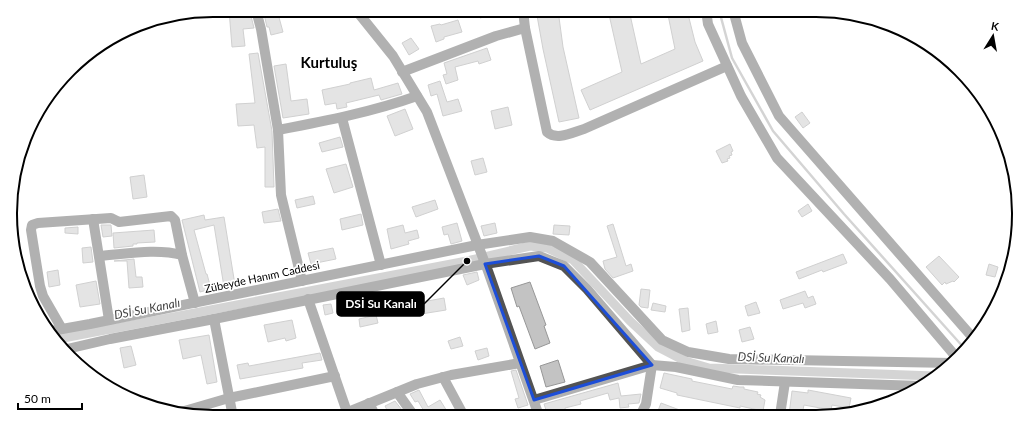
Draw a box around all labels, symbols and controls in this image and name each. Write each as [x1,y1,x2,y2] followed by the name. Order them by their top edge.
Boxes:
[973,16,1013,56] north arrow
[990,19,1000,33] text: K
[301,53,358,71] district label: Kurtuluş
[203,258,321,295] street label: Zübeyde Hanım Caddesi
[337,292,424,316] callout: DSİ Su Kanalı
[113,295,181,322] water label: DSİ Su Kanalı
[345,296,417,311] text: DSİ Su Kanalı
[737,349,805,366] water label: DSİ Su Kanalı
[18,385,82,411] scale bar
[24,391,51,406] text: 50 m

